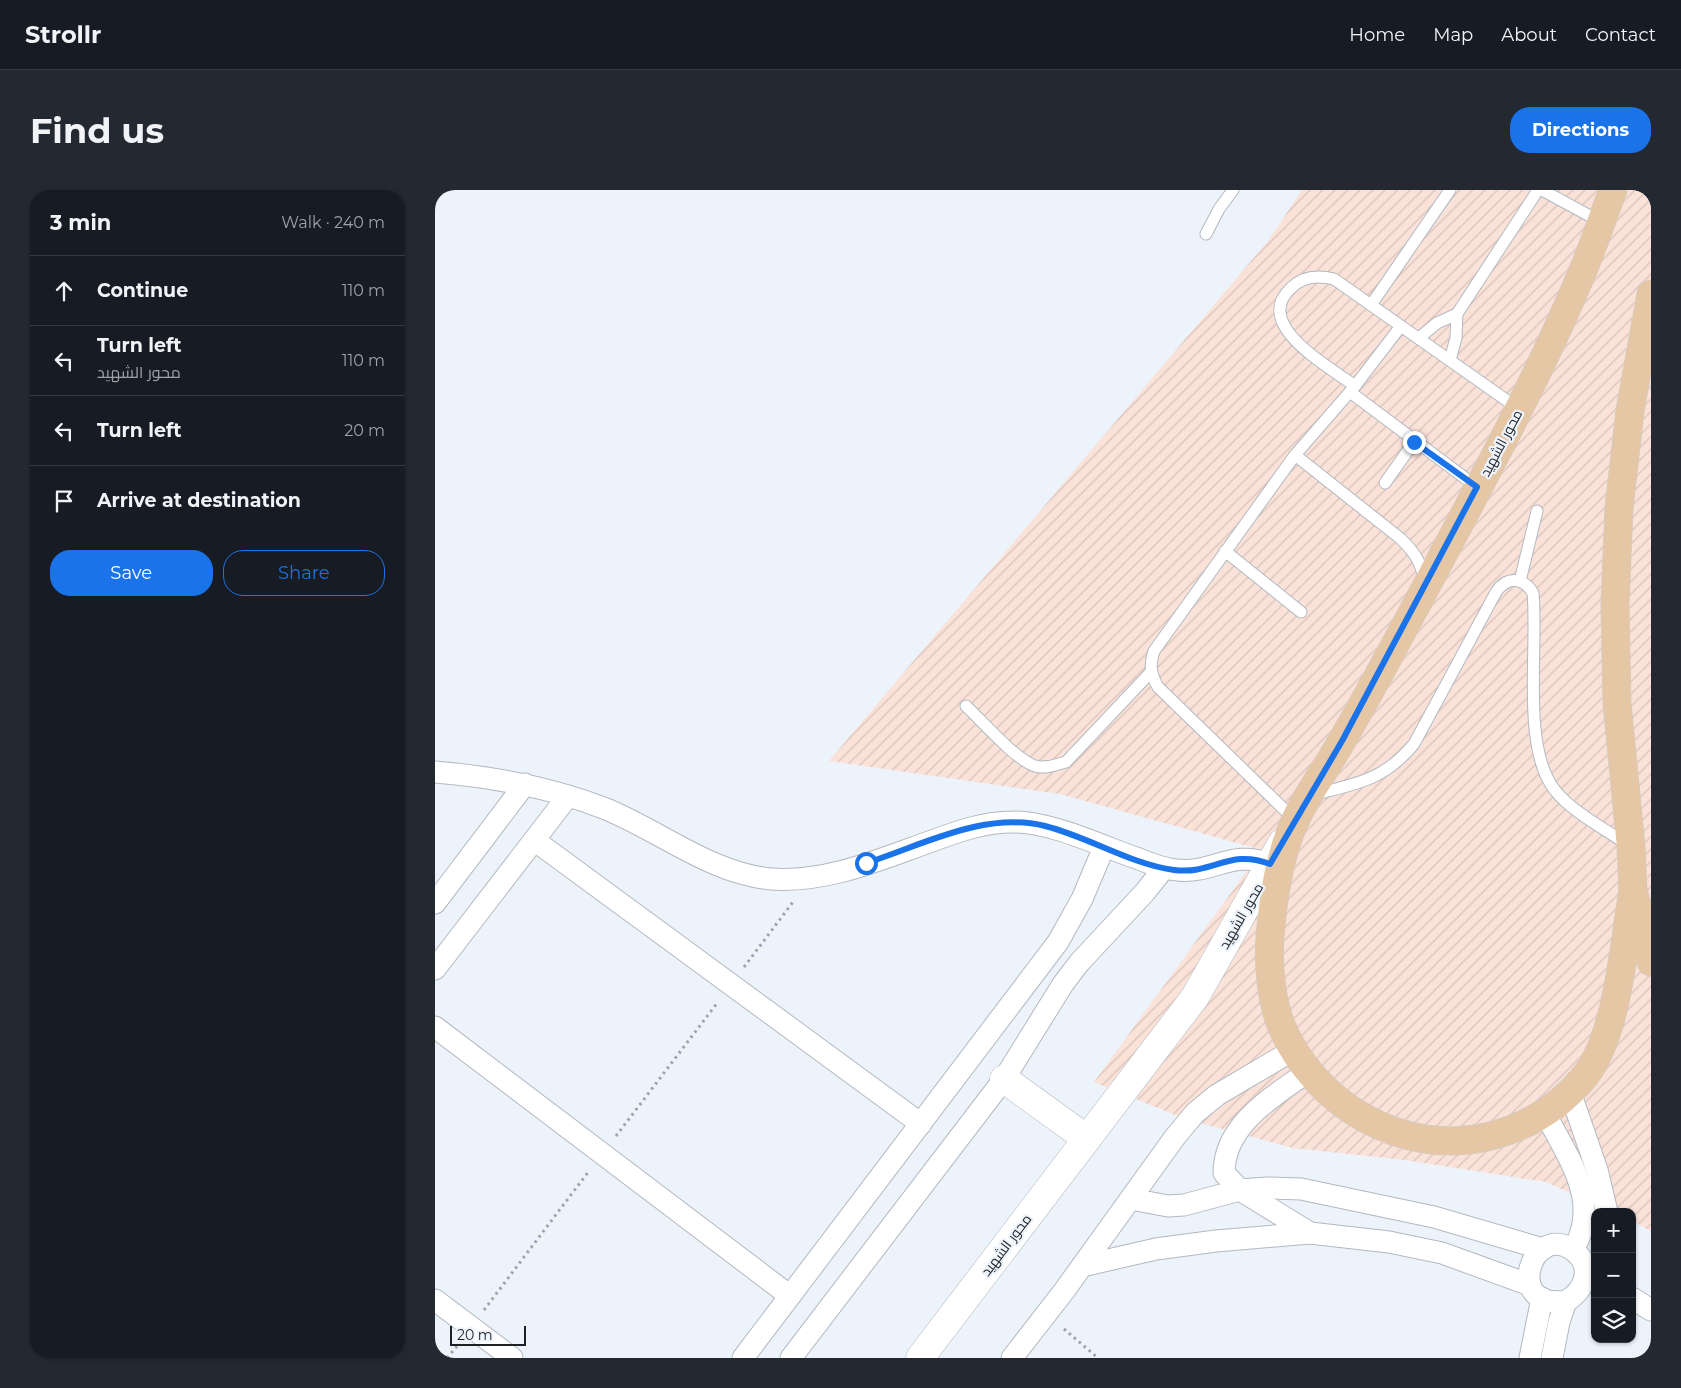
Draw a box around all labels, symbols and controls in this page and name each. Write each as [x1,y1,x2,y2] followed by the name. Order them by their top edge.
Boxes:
[25,20,101,49] text: Strollr
[1349,24,1405,46] text: Home
[1433,24,1473,46] text: Map
[1501,24,1557,46] text: About
[1585,24,1656,46] text: Contact
[1510,107,1651,153] button: Directions
[30,109,164,152] text: Find us
[50,210,111,235] text: 3 min
[281,213,385,232] text: Walk · 240 m
[50,277,78,305] icon: ahead
[97,279,188,302] text: Continue
[342,281,385,300] text: 110 m
[97,334,182,357] text: Turn left
[50,347,78,375] icon: left
[342,351,385,370] text: 110 m
[97,363,181,382] text: محور الشهيد
[1476,406,1526,480] street label: محور الشهيد
[50,417,78,445] icon: left
[97,419,182,442] text: Turn left
[344,421,385,440] text: 20 m
[1403,431,1426,454] route end
[50,487,78,515] icon: arrive
[97,489,301,512] text: Arrive at destination
[50,550,213,596] button: Save
[223,550,385,596] button: Share
[855,852,878,875] route start
[1215,880,1267,952] street label: محور الشهيد
[1591,1208,1636,1343] map controls
[1591,1208,1636,1253] button: +
[977,1210,1035,1280] street label: محور الشهيد
[1591,1253,1636,1298] button: −
[1591,1298,1636,1343] button: layers
[450,1323,526,1346] scale bar
[457,1326,493,1344] text: 20 m

